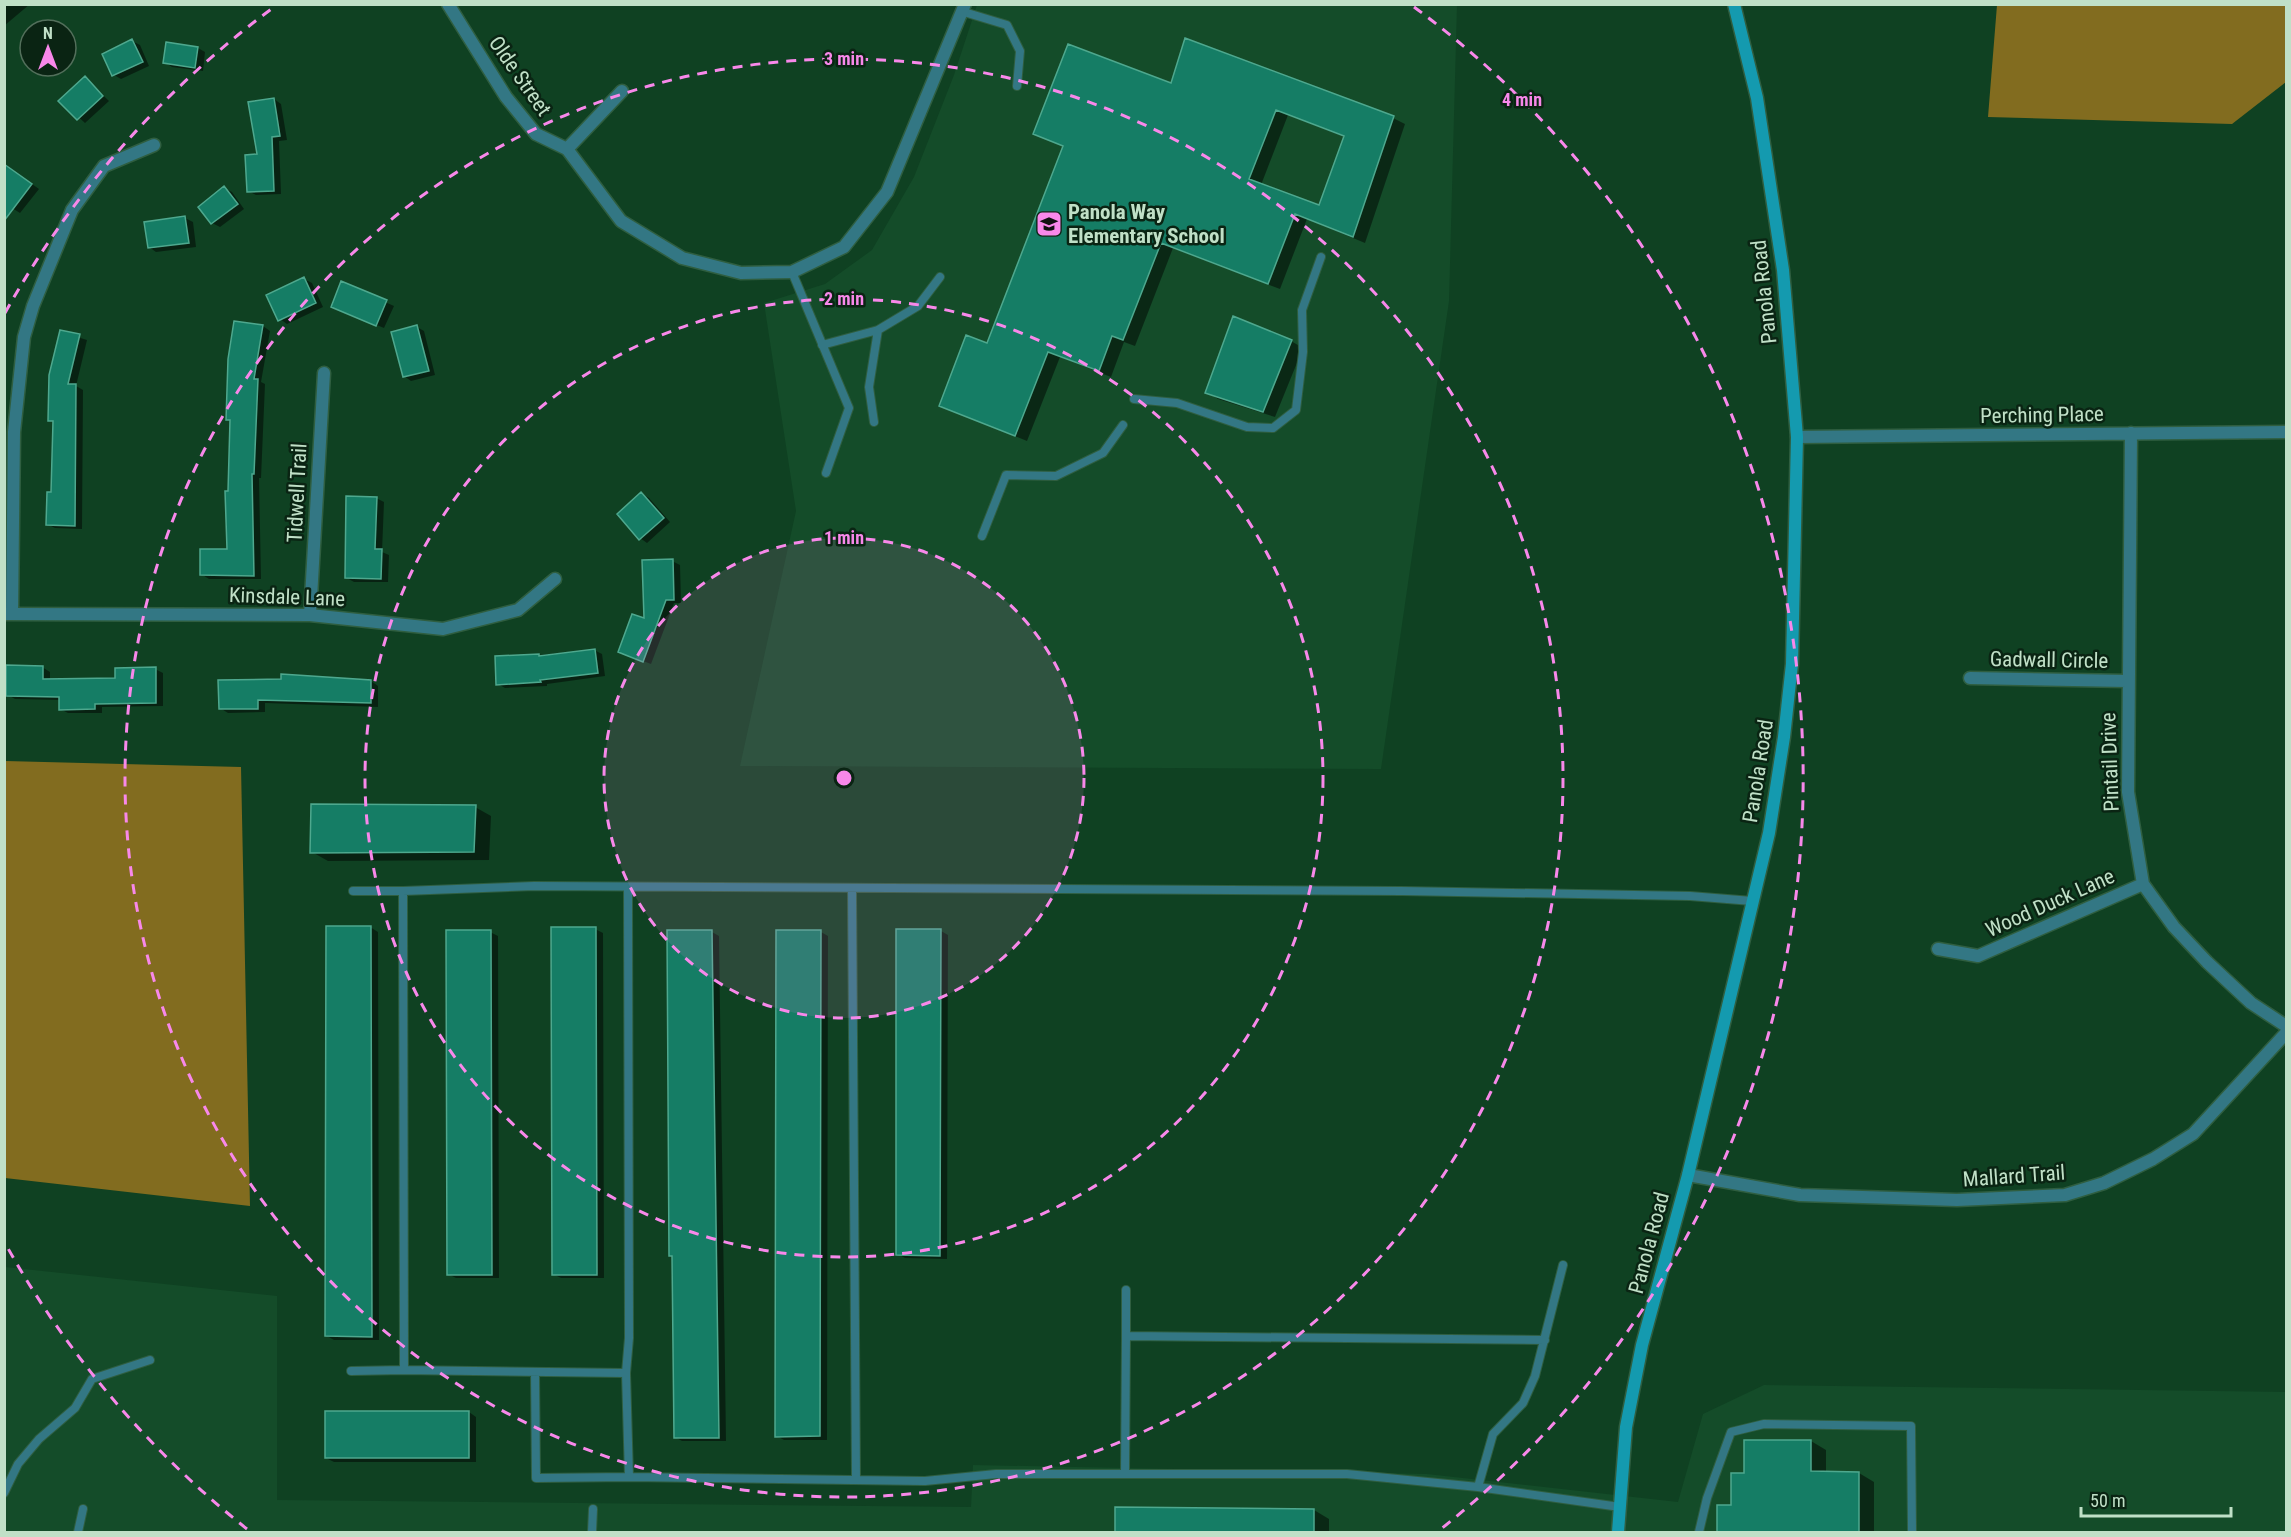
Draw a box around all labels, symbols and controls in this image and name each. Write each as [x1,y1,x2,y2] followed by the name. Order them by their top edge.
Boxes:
[18,18,78,78] north arrow
[43,24,53,43] text: N
[484,32,556,120] street label: Olde Street
[824,48,864,69] text: 3 min
[1502,89,1542,110] text: 4 min
[1068,200,1225,248] place label: Panola Way Elementary School
[1034,209,1064,239] school or university icon: Panola Way Elementary School
[1747,239,1781,345] street label: Panola Road
[824,288,864,309] text: 2 min
[1980,402,2104,428] street label: Perching Place
[282,443,312,543] street label: Tidwell Trail
[824,527,864,548] text: 1 min
[229,583,346,611] street label: Kinsdale Lane
[1990,647,2109,673] street label: Gadwall Circle
[2096,712,2124,812] street label: Pintail Drive
[1738,718,1778,824] street label: Panola Road
[834,768,854,788] centre of rings
[1982,864,2118,942] street label: Wood Duck Lane
[1962,1160,2066,1192] street label: Mallard Trail
[1624,1190,1674,1296] street label: Panola Road
[2081,1480,2231,1518] scale bar
[2090,1490,2125,1511] text: 50 m

